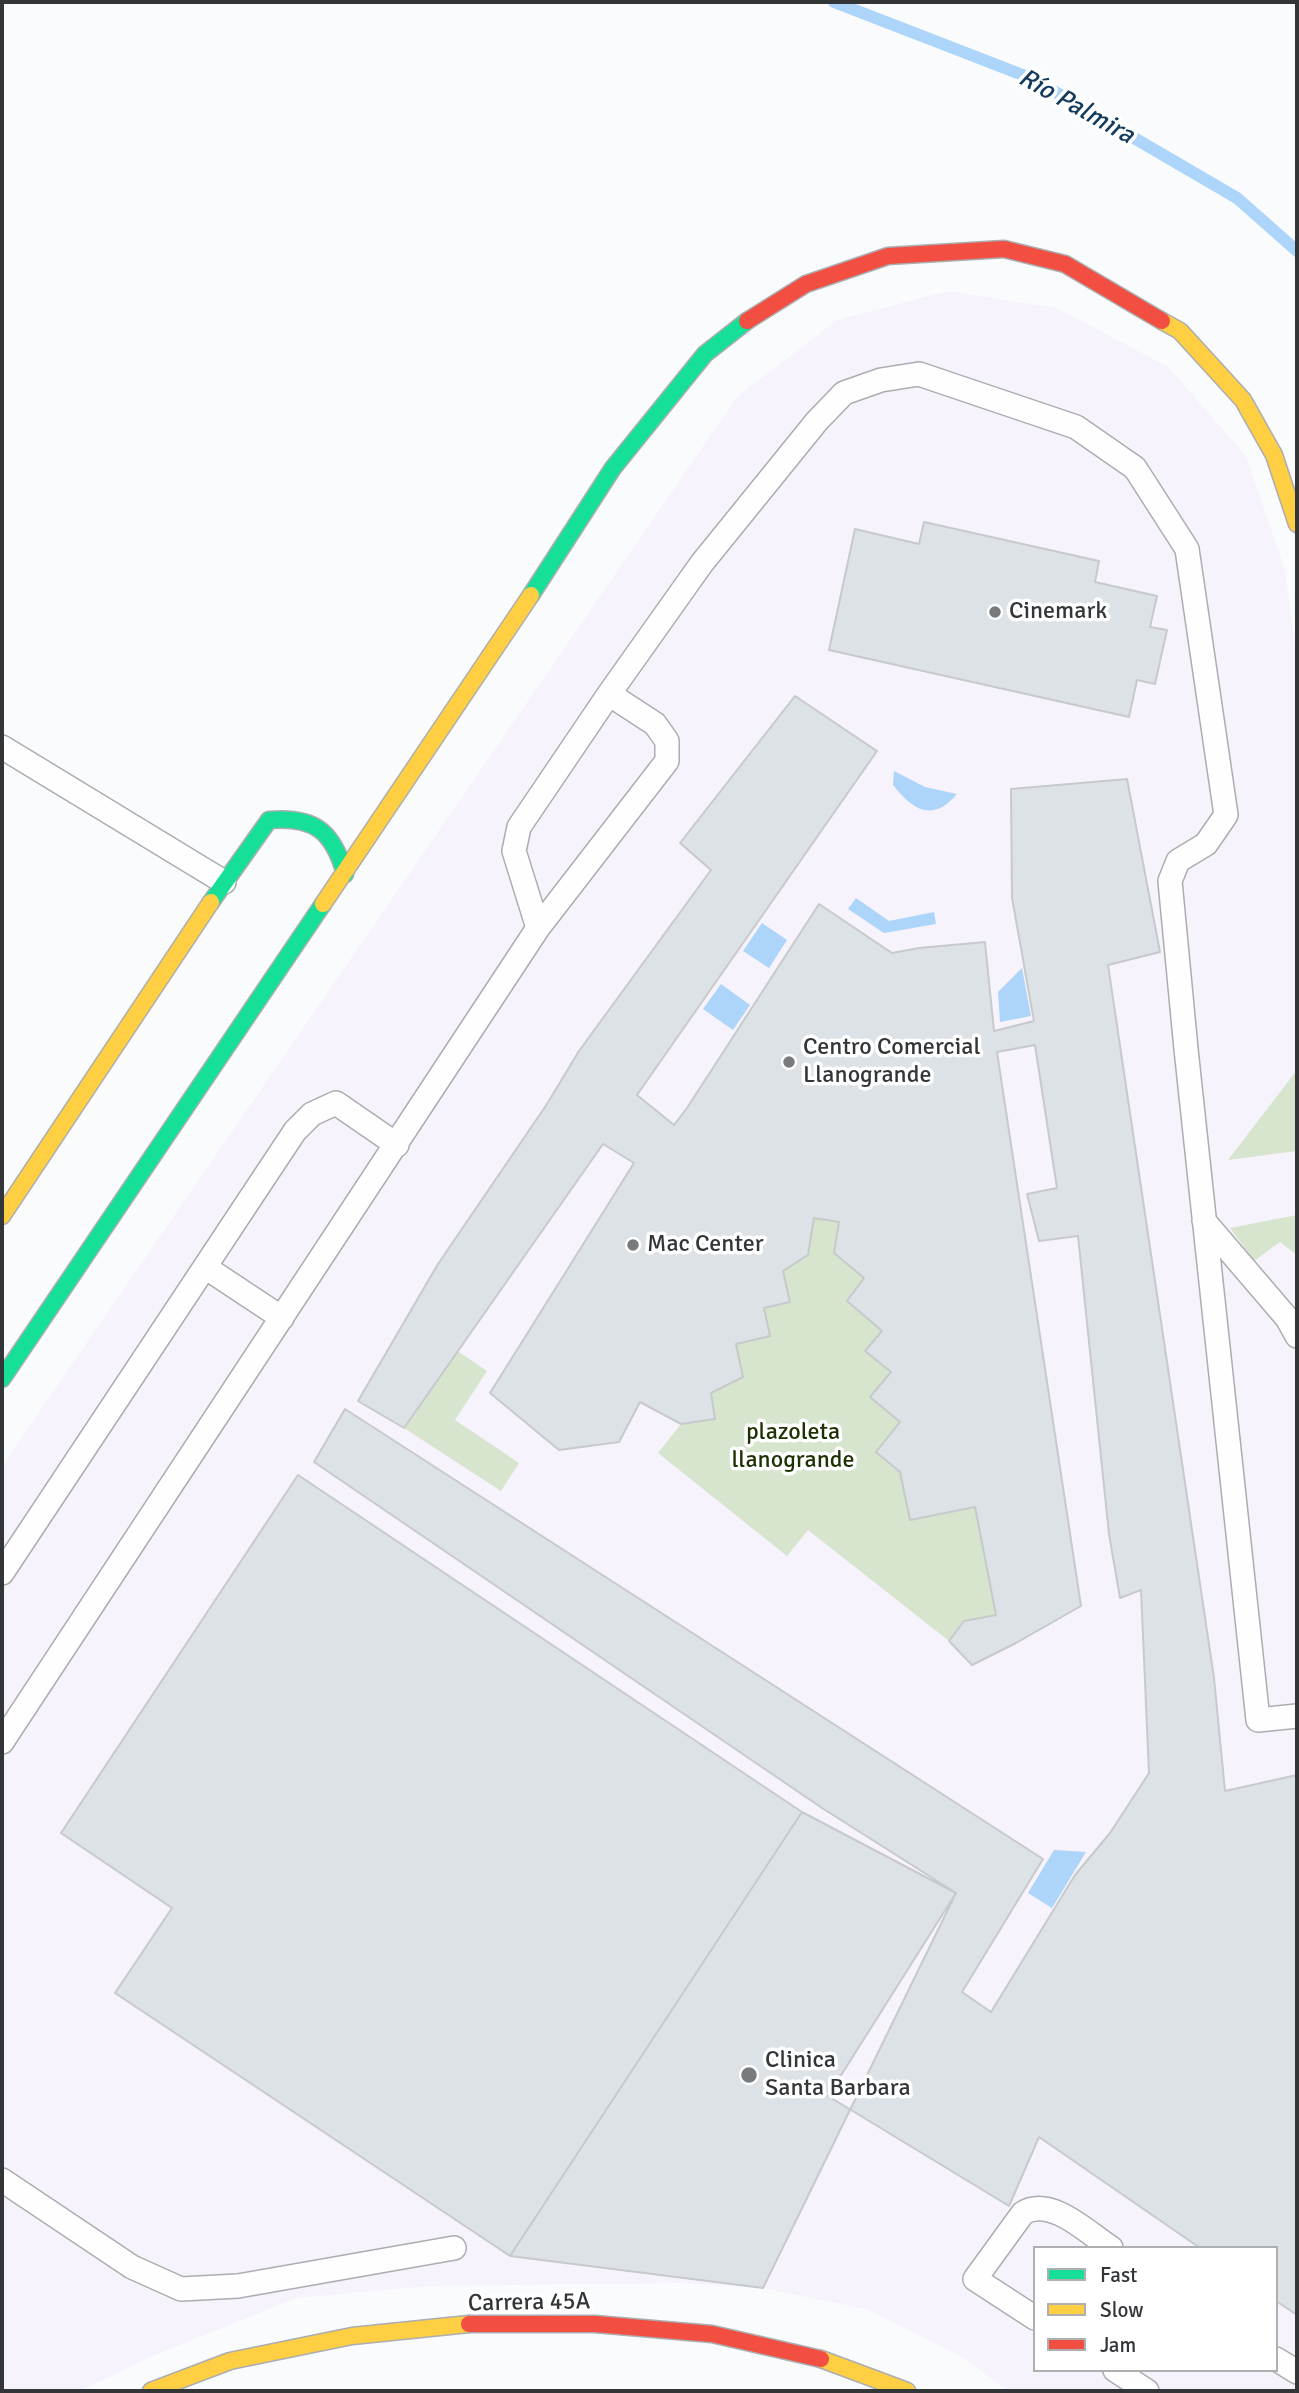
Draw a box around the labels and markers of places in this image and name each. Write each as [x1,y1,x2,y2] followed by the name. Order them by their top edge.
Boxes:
[1009,598,1107,626] place label: Cinemark
[987,604,1003,620] marker: Cinemark
[803,1034,981,1090] place label: Centro Comercial Llanogrande
[781,1054,797,1070] marker: Centro Comercial Llanogrande
[647,1231,763,1259] place label: Mac Center
[625,1237,641,1253] marker: Mac Center
[765,2047,911,2103] place label: Clinica Santa Barbara
[739,2065,759,2085] marker: Clinica Santa Barbara

